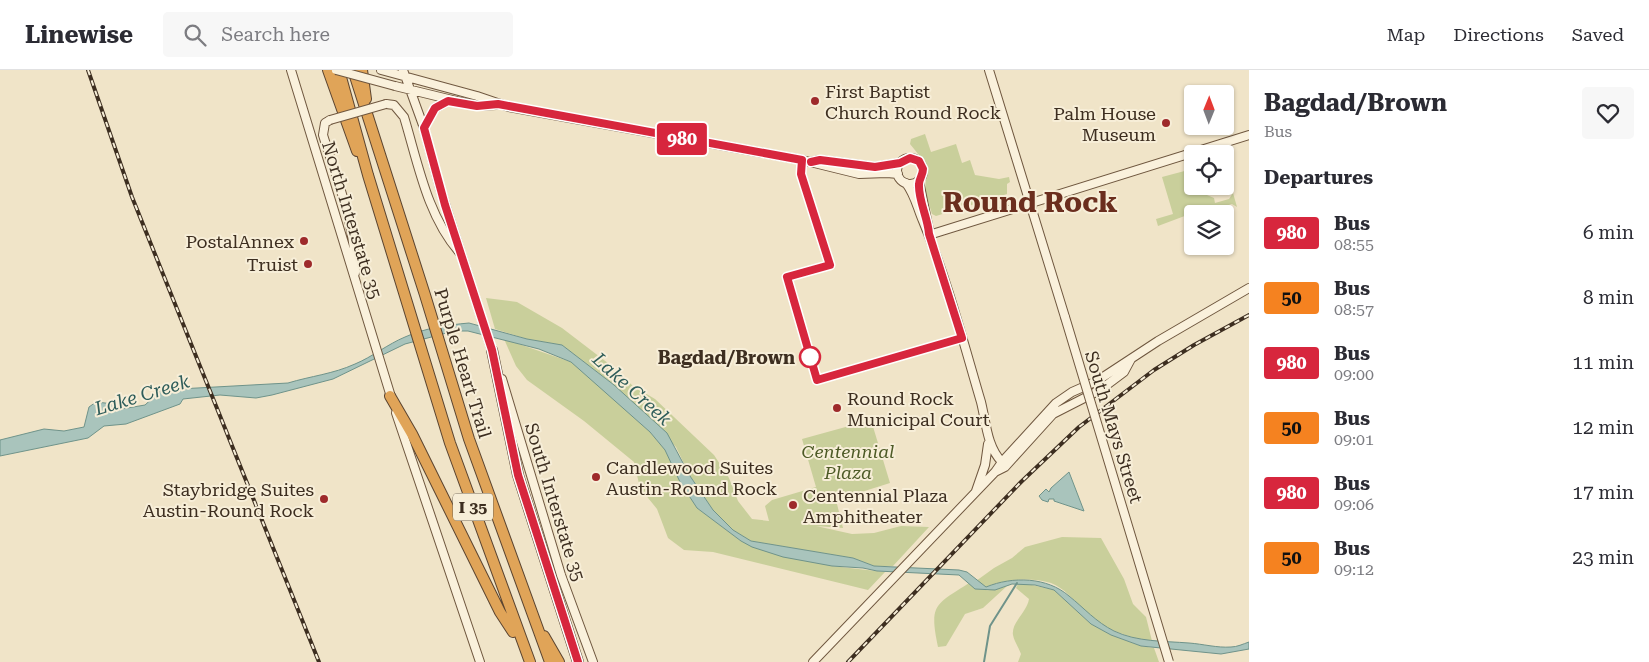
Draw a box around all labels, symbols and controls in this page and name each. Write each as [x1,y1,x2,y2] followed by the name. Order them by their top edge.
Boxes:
[163,12,513,57] search box
[25,21,133,49] text: Linewise
[181,21,209,49] icon: search
[221,23,330,46] text: Search here
[1387,24,1425,45] text: Map
[1453,24,1544,45] text: Directions
[1572,24,1624,45] text: Saved
[825,81,1001,123] place label: First Baptist Church Round Rock
[1184,85,1234,135] north arrow
[1184,85,1234,255] map controls
[1582,87,1634,139] button: heart
[1264,89,1447,117] text: Bagdad/Brown
[809,95,821,107] marker: First Baptist Church Round Rock
[1053,103,1156,145] place label: Palm House Museum
[1160,117,1172,129] marker: Palm House Museum
[1264,122,1292,141] text: Bus
[653,123,711,155] line badge: 980
[667,128,697,149] text: 980
[318,139,386,301] street label: North Interstate 35
[1184,145,1234,195] button: locate
[1264,166,1373,189] text: Departures
[942,186,1118,219] district label: Round Rock
[1184,205,1234,255] button: layers
[1334,212,1370,235] text: Bus
[1583,221,1634,244] text: 6 min
[1276,222,1307,243] text: 980
[185,231,295,252] place label: PostalAnnex
[298,235,310,247] marker: PostalAnnex
[1334,235,1374,254] text: 08:55
[246,254,298,275] place label: Truist
[302,258,314,270] marker: Truist
[1334,277,1370,300] text: Bus
[430,286,496,441] street label: Purple Heart Trail
[1583,286,1634,309] text: 8 min
[1281,287,1302,308] text: 50
[1334,300,1374,319] text: 08:57
[1334,342,1370,365] text: Bus
[799,346,821,368] marker: Bagdad/Brown
[587,347,677,431] water label: Lake Creek
[658,347,795,368] place label: Bagdad/Brown
[1081,348,1147,506] street label: South Mays Street
[1572,351,1634,374] text: 11 min
[1276,352,1307,373] text: 980
[1334,365,1374,384] text: 09:00
[91,369,193,421] water label: Lake Creek
[847,388,990,430] place label: Round Rock Municipal Court
[831,402,843,414] marker: Round Rock Municipal Court
[1334,407,1370,430] text: Bus
[1572,416,1634,439] text: 12 min
[1281,417,1302,438] text: 50
[521,420,589,584] street label: South Interstate 35
[1334,430,1374,449] text: 09:01
[802,441,894,483] park label: Centennial Plaza
[606,457,777,499] place label: Candlewood Suites Austin-Round Rock
[590,471,602,483] marker: Candlewood Suites Austin-Round Rock
[1334,472,1370,495] text: Bus
[143,479,314,521] place label: Staybridge Suites Austin-Round Rock
[1572,481,1634,504] text: 17 min
[1276,482,1307,503] text: 980
[803,485,948,527] place label: Centennial Plaza Amphitheater
[318,493,330,505] marker: Staybridge Suites Austin-Round Rock
[453,494,493,521] road number: I 35
[1334,495,1374,514] text: 09:06
[787,499,799,511] marker: Centennial Plaza Amphitheater
[1334,537,1370,560] text: Bus
[1572,546,1634,569] text: 23 min
[1281,547,1302,568] text: 50
[1334,560,1374,579] text: 09:12

